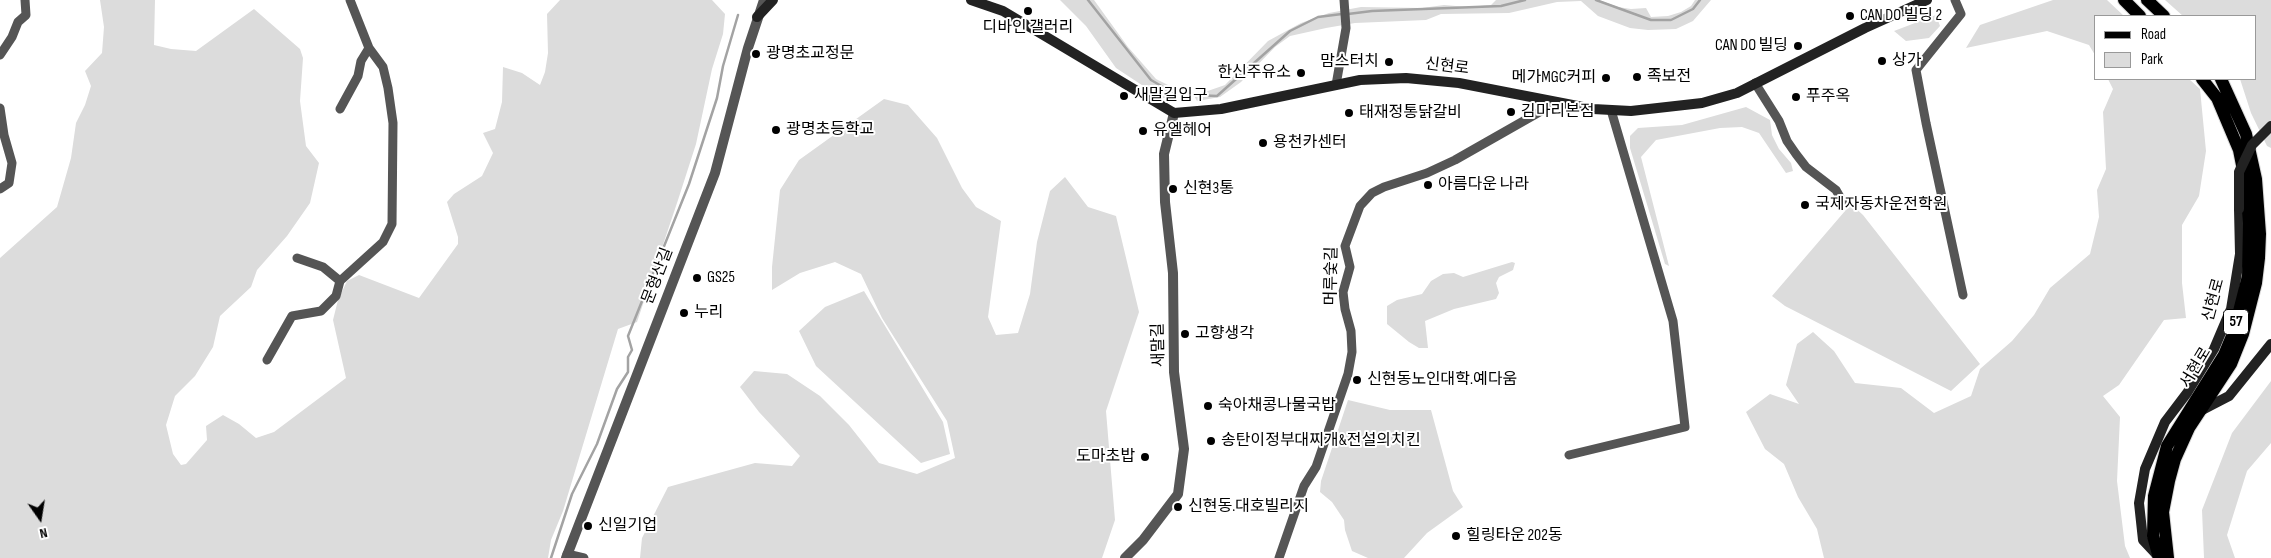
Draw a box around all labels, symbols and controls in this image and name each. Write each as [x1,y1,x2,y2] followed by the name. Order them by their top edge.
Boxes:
[1022,5,1034,17] marker: 디바인 갤러리
[1860,6,1942,26] place label: CAN DO 빌딩 2
[1844,10,1856,22] marker: CAN DO 빌딩 2
[2094,15,2256,80] legend
[983,18,1073,38] place label: 디바인 갤러리
[2141,25,2166,44] text: Road
[1715,36,1788,56] place label: CAN DO 빌딩
[1792,40,1804,52] marker: CAN DO 빌딩
[766,44,854,64] place label: 광명초교정문
[750,48,762,60] marker: 광명초교정문
[2141,50,2163,69] text: Park
[1892,51,1921,71] place label: 상가
[1320,52,1379,72] place label: 맘스터치
[1424,55,1470,79] street label: 신현로
[1876,55,1888,67] marker: 상가
[1383,56,1395,68] marker: 맘스터치
[1217,63,1291,83] place label: 한신주유소
[1295,67,1307,79] marker: 한신주유소
[1647,67,1691,87] place label: 족보전
[1512,68,1596,88] place label: 메가MGC커피
[1631,71,1643,83] marker: 족보전
[1600,72,1612,84] marker: 메가MGC커피
[1134,86,1208,106] place label: 새말길입구
[1806,87,1850,107] place label: 푸주옥
[1118,90,1130,102] marker: 새말길입구
[1790,91,1802,103] marker: 푸주옥
[1521,102,1595,122] place label: 김마리본점
[1359,103,1462,123] place label: 태재정통닭갈비
[1505,106,1517,118] marker: 김마리본점
[1343,107,1355,119] marker: 태재정통닭갈비
[786,120,874,140] place label: 광명초등학교
[1153,121,1212,141] place label: 유엘헤어
[770,124,782,136] marker: 광명초등학교
[1137,125,1149,137] marker: 유엘헤어
[1273,133,1347,153] place label: 용천카센터
[1257,137,1269,149] marker: 용천카센터
[1438,175,1529,195] place label: 아름다운 나라
[1183,179,1234,199] place label: 신현3통
[1422,179,1434,191] marker: 아름다운 나라
[1167,183,1179,195] marker: 신현3통
[1815,195,1947,215] place label: 국제자동차운전학원
[1799,199,1811,211] marker: 국제자동차운전학원
[638,245,678,307] street label: 문형산길
[1322,246,1342,306] street label: 머루숯길
[707,268,735,288] place label: GS25
[691,272,703,284] marker: GS25
[2199,276,2229,324] street label: 신현로
[694,303,723,323] place label: 누리
[678,307,690,319] marker: 누리
[2224,310,2248,334] road number: 57
[1149,323,1169,367] street label: 새말길
[1195,324,1254,344] place label: 고향생각
[1179,328,1191,340] marker: 고향생각
[2176,344,2216,392] street label: 서현로
[1367,370,1517,390] place label: 신현동노인대학.예다움
[1351,374,1363,386] marker: 신현동노인대학.예다움
[1218,396,1336,416] place label: 숙아채콩나물국밥
[1202,400,1214,412] marker: 숙아채콩나물국밥
[1221,431,1420,451] place label: 송탄이정부대찌개&전설의치킨
[1205,435,1217,447] marker: 송탄이정부대찌개&전설의치킨
[1076,447,1135,467] place label: 도마초밥
[1139,451,1151,463] marker: 도마초밥
[15,493,65,543] north arrow
[1188,497,1309,517] place label: 신현동.대호빌리지
[1172,501,1184,513] marker: 신현동.대호빌리지
[598,516,657,536] place label: 신일기업
[582,520,594,532] marker: 신일기업
[38,524,49,542] text: N
[1466,526,1562,546] place label: 힐링타운 202동
[1450,530,1462,542] marker: 힐링타운 202동

